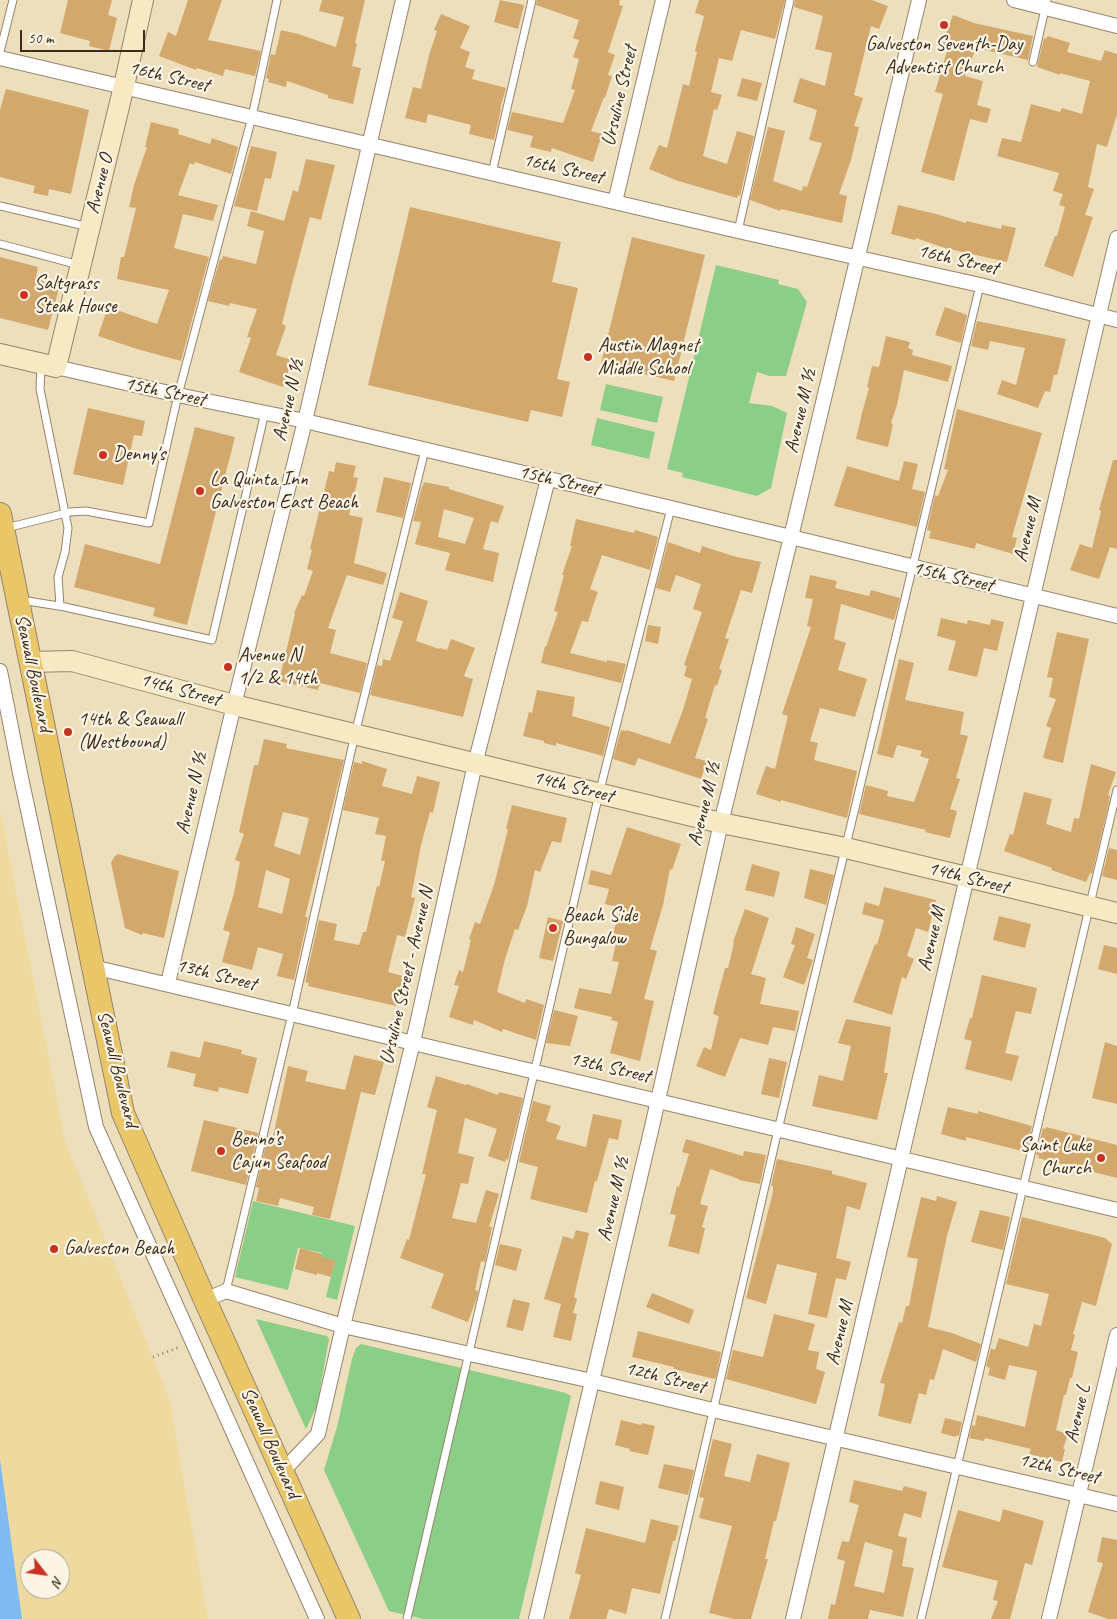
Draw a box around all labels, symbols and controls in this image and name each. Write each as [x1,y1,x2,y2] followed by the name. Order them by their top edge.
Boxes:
[938,19,950,31] marker: Galveston Seventh-Day Adventist Church
[22,20,148,52] scale bar
[28,29,54,48] text: 50 m
[866,33,1022,80] place label: Galveston Seventh-Day Adventist Church
[597,43,643,149] street label: Ursuline Street
[126,56,212,98] street label: 16th Street
[520,148,606,190] street label: 16th Street
[81,152,119,216] street label: Avenue O
[915,239,1001,281] street label: 16th Street
[34,272,116,319] place label: Saltgrass Steak House
[18,289,30,301] marker: Saltgrass Steak House
[598,334,699,381] place label: Austin Magnet Middle School
[582,351,594,363] marker: Austin Magnet Middle School
[268,357,310,443] street label: Avenue N ½
[780,366,822,456] street label: Avenue M ½
[122,372,208,412] street label: 15th Street
[113,443,165,467] place label: Denny's
[97,449,109,461] marker: Denny's
[516,460,602,502] street label: 15th Street
[210,468,358,515] place label: La Quinta Inn Galveston East Beach
[194,485,206,497] marker: La Quinta Inn Galveston East Beach
[1009,496,1047,564] street label: Avenue M
[910,556,996,598] street label: 15th Street
[9,612,57,734] street label: Seawall Boulevard
[238,644,317,691] place label: Avenue N 1/2 & 14th
[222,661,234,673] marker: Avenue N 1/2 & 14th
[137,668,223,712] street label: 14th Street
[78,708,182,755] place label: 14th & Seawall (Westbound)
[62,726,74,738] marker: 14th & Seawall (Westbound)
[171,750,213,836] street label: Avenue N ½
[683,759,727,849] street label: Avenue M ½
[530,765,616,809] street label: 14th Street
[925,856,1011,900] street label: 14th Street
[375,885,439,1067] street label: Ursuline Street - Avenue N
[563,904,637,951] place label: Beach Side Bungalow
[913,905,951,973] street label: Avenue M
[547,922,559,934] marker: Beach Side Bungalow
[173,953,259,997] street label: 13th Street
[91,1008,143,1130] street label: Seawall Boulevard
[567,1047,653,1089] street label: 13th Street
[231,1128,326,1175] place label: Benno’s Cajun Seafood
[1019,1134,1091,1181] place label: Saint Luke Church
[215,1145,227,1157] marker: Benno’s Cajun Seafood
[1095,1152,1107,1164] marker: Saint Luke Church
[593,1154,635,1244] street label: Avenue M ½
[64,1237,174,1261] place label: Galveston Beach
[48,1243,60,1255] marker: Galveston Beach
[821,1299,859,1367] street label: Avenue M
[622,1356,708,1400] street label: 12th Street
[1060,1382,1096,1446] street label: Avenue L
[235,1384,305,1502] street label: Seawall Boulevard
[1016,1448,1102,1490] street label: 12th Street
[20,1549,70,1599] north arrow
[48,1573,67,1589] text: N

